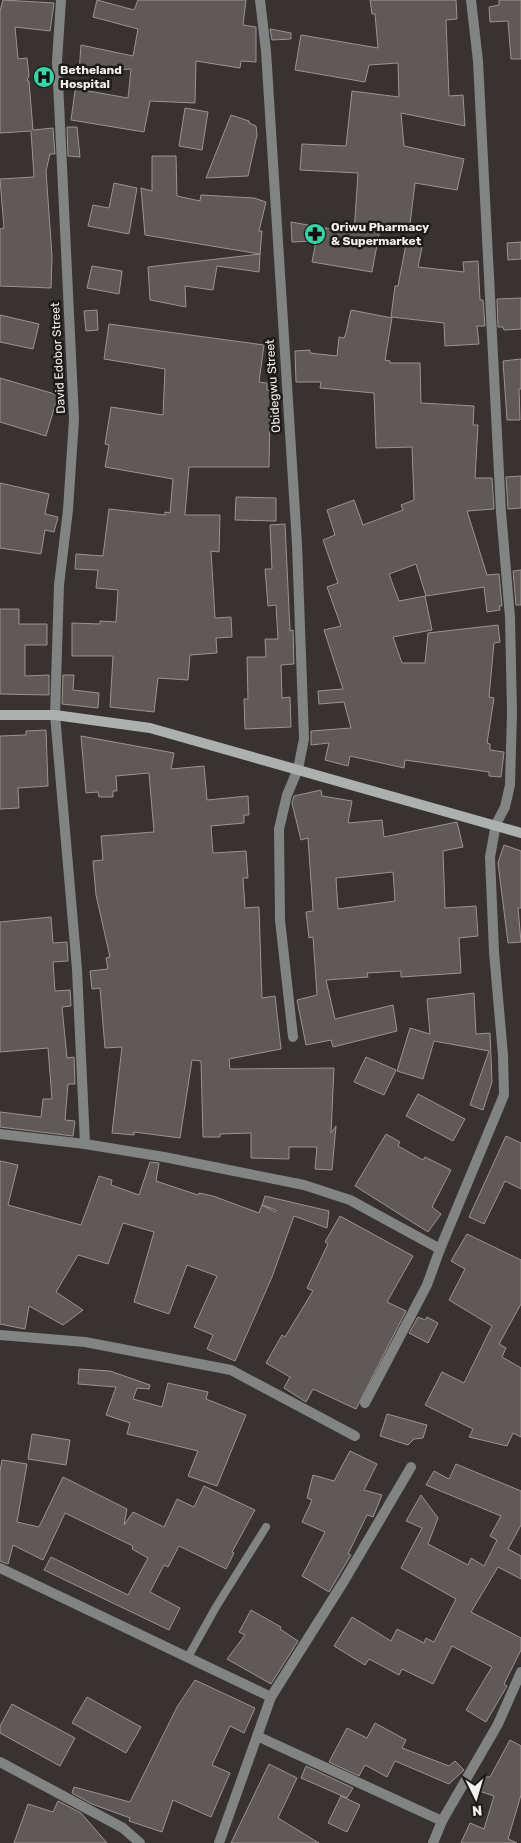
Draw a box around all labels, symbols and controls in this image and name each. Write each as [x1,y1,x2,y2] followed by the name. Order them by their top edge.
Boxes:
[60,63,122,91] place label: Betheland Hospital
[32,65,56,89] hospital icon: Betheland Hospital
[331,220,429,248] place label: Oriwu Pharmacy & Supermarket
[303,222,327,246] pharmacy icon: Oriwu Pharmacy & Supermarket
[48,302,68,414] street label: David Edobor Street
[263,338,283,433] street label: Obidegwu Street
[451,1773,501,1823] north arrow
[471,1802,483,1819] text: N

